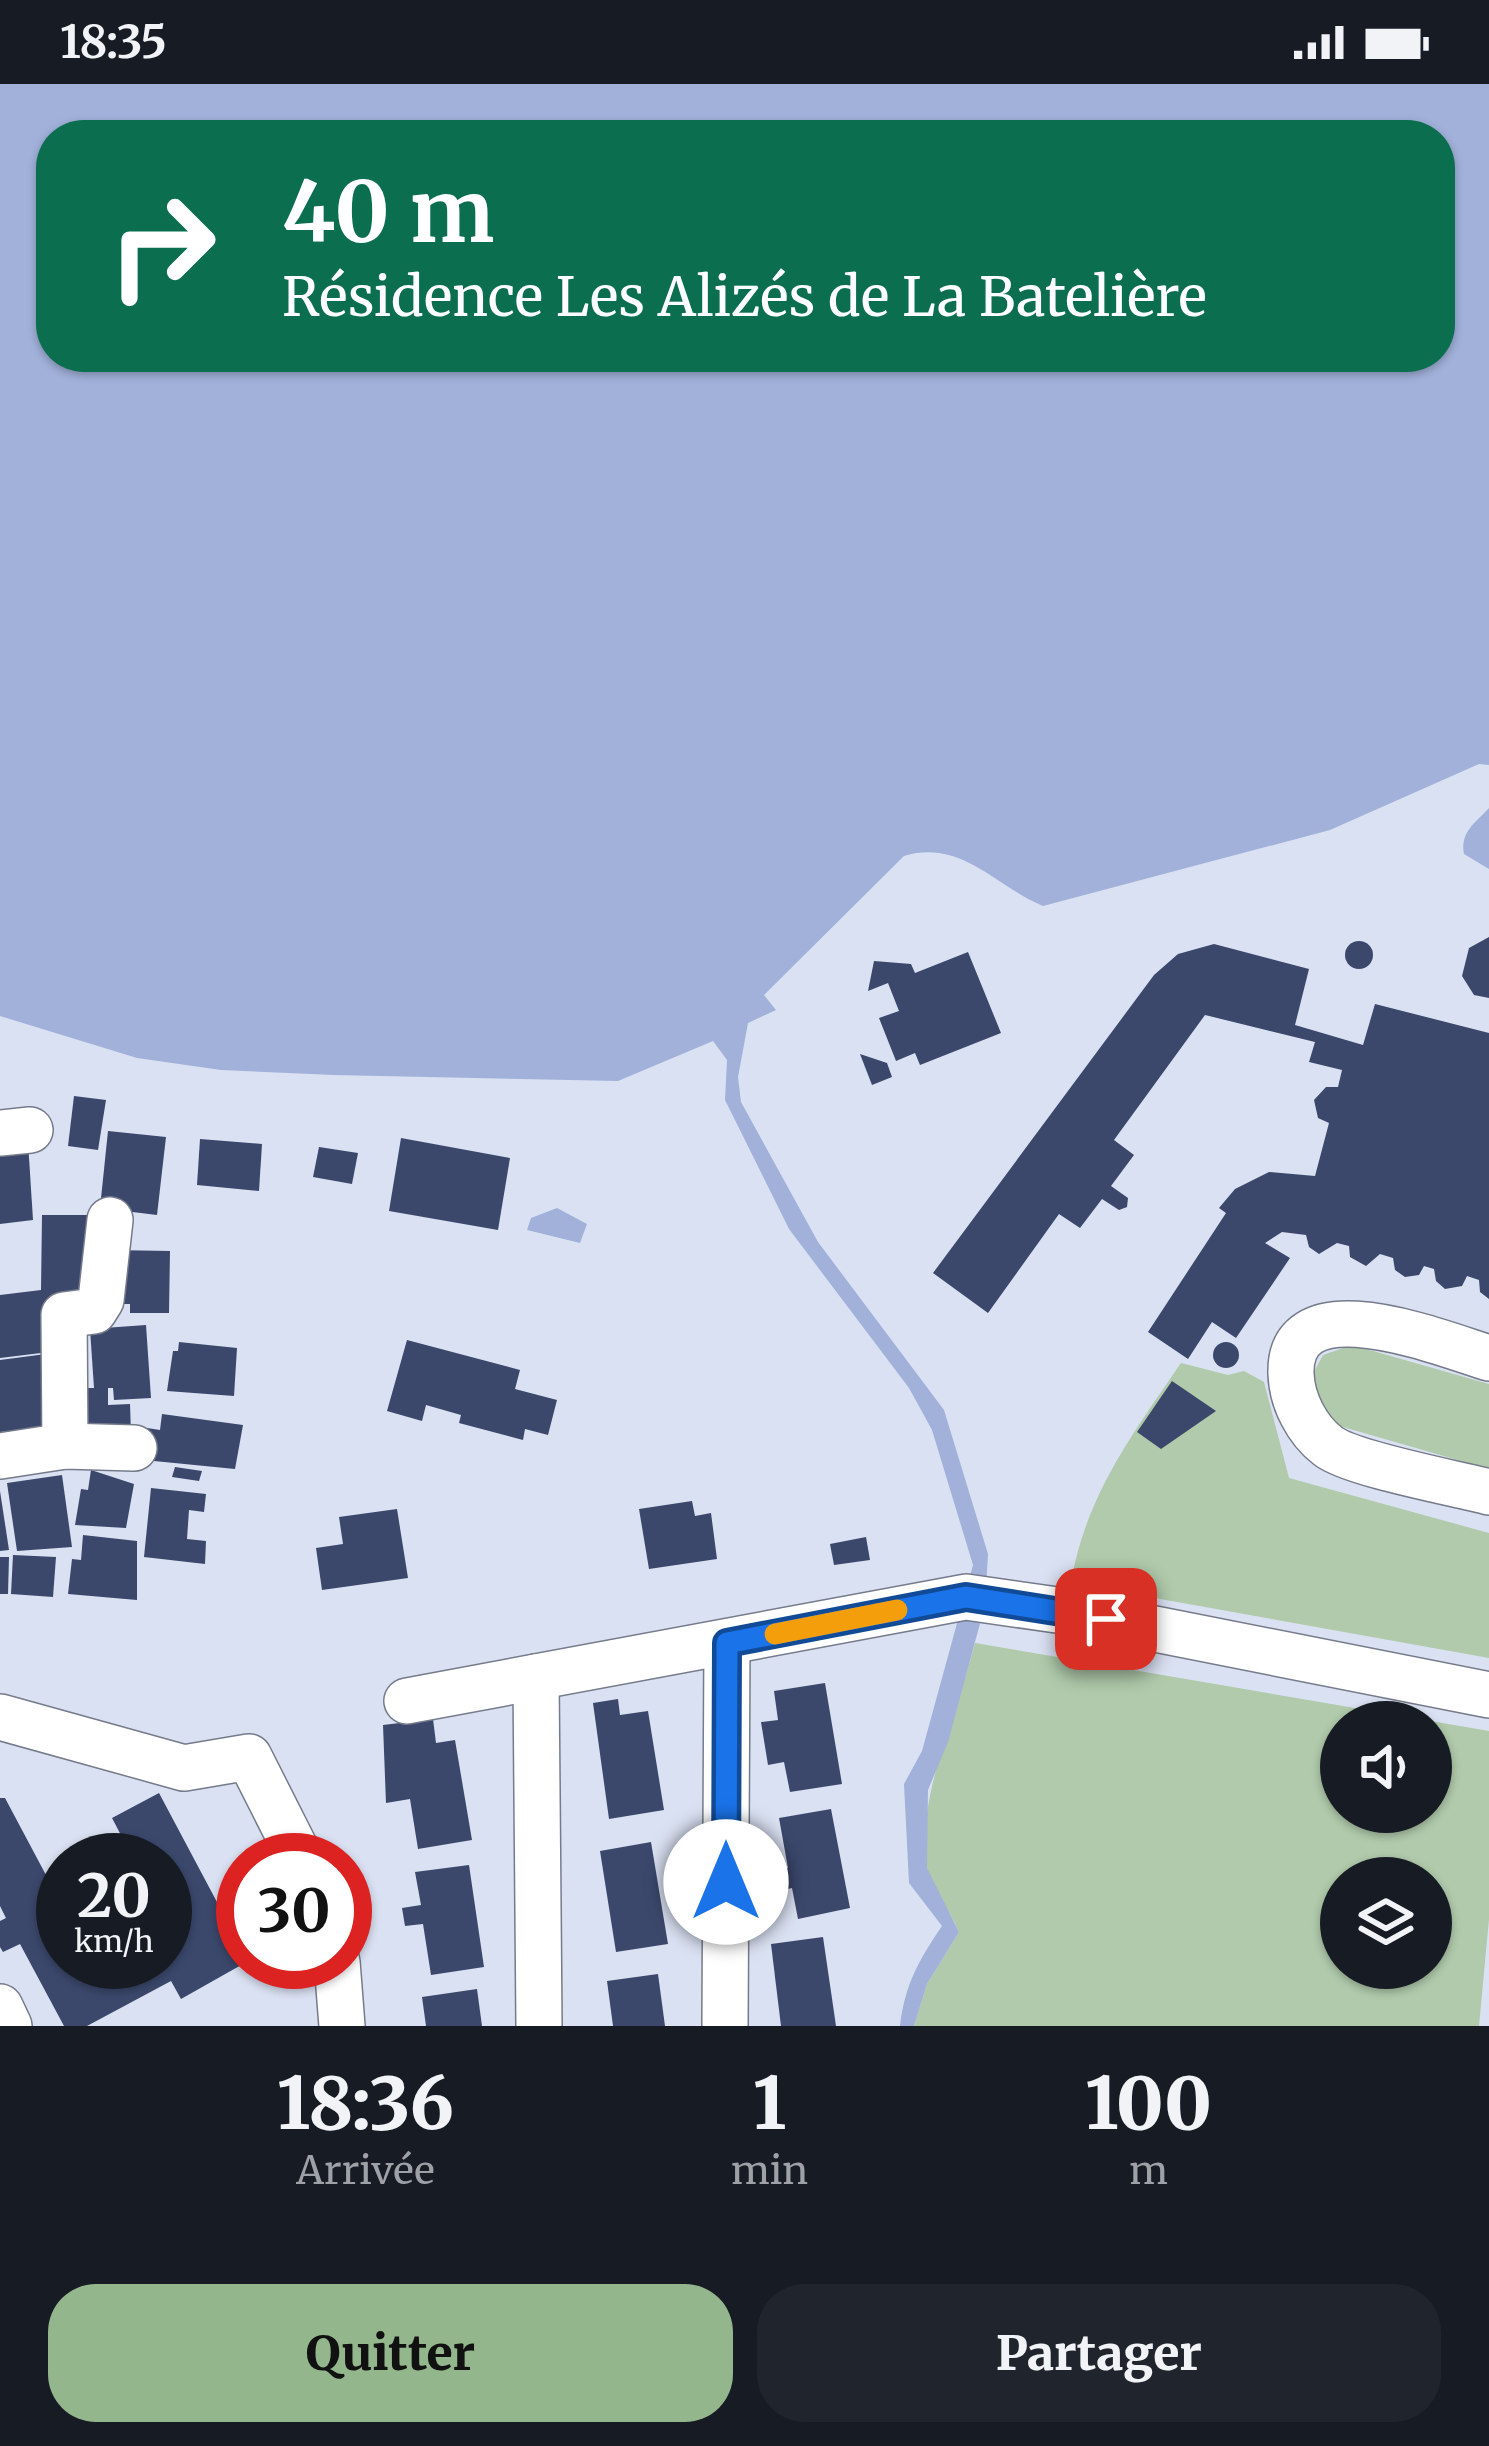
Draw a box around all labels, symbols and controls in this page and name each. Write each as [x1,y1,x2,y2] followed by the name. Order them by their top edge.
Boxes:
[60,14,167,70] text: 18:35
[282,159,494,265] text: 40 m
[84,168,240,324] icon: right
[282,263,1207,331] text: Résidence Les Alizés de La Batelière
[1055,1568,1157,1670] pin
[1073,1586,1139,1652] icon: arrive
[1320,1701,1452,1989] map controls
[1320,1701,1452,1833] button: sound
[663,1819,789,1945] position arrow
[216,1833,372,1989] speed limit sign: 30
[1320,1857,1452,1989] button: layers
[77,1858,151,1933] text: 20
[74,1922,154,1960] text: km/h
[277,2058,454,2149] text: 18:36
[753,2058,786,2149] text: 1
[1085,2058,1212,2149] text: 100
[296,2146,435,2195] text: Arrivée
[731,2146,808,2195] text: min
[1129,2146,1168,2195] text: m
[48,2284,733,2422] button: Quitter
[757,2284,1441,2422] button: Partager

